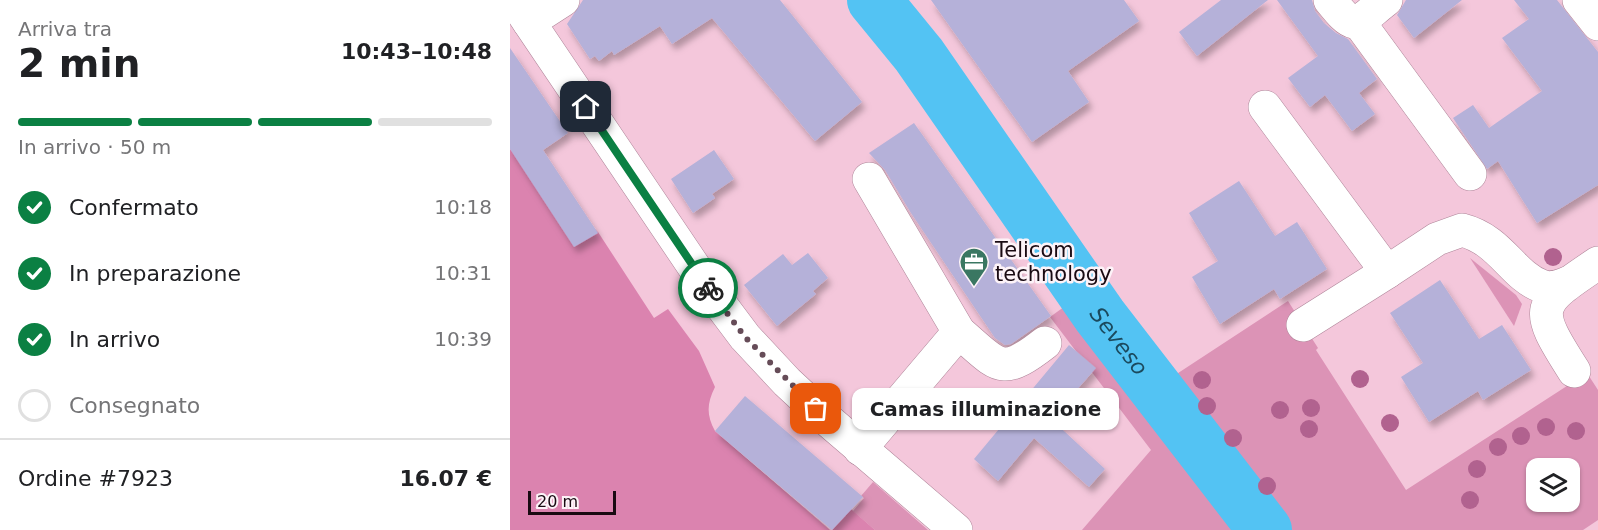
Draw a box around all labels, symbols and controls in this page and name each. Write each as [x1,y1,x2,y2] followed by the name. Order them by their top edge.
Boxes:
[18,17,112,41] text: Arriva tra
[341,39,492,64] text: 10:43–10:48
[18,41,140,86] text: 2 min
[560,81,611,132] pin
[569,90,602,123] icon: home
[18,135,171,159] text: In arrivo · 50 m
[18,191,51,224] icon: check
[69,195,199,220] text: Confermato
[434,195,492,219] text: 10:18
[994,238,1112,286] place label: Telicom technology
[958,246,990,288] office icon: Telicom technology
[18,257,51,290] icon: check
[678,258,738,318] courier
[69,261,241,286] text: In preparazione
[434,261,492,285] text: 10:31
[692,272,725,305] icon: bike
[1085,302,1153,380] water label: Seveso
[18,323,51,356] icon: check
[69,327,160,352] text: In arrivo
[434,327,492,351] text: 10:39
[790,383,841,434] pin
[852,388,1119,430] callout: Camas illuminazione
[799,392,832,425] icon: bag
[69,393,200,418] text: Consegnato
[870,397,1101,421] text: Camas illuminazione
[1526,458,1580,512] map controls
[1526,458,1580,512] button: layers
[18,466,173,491] text: Ordine #7923
[399,466,492,491] text: 16.07 €
[528,488,616,516] scale bar
[537,492,578,511] text: 20 m

